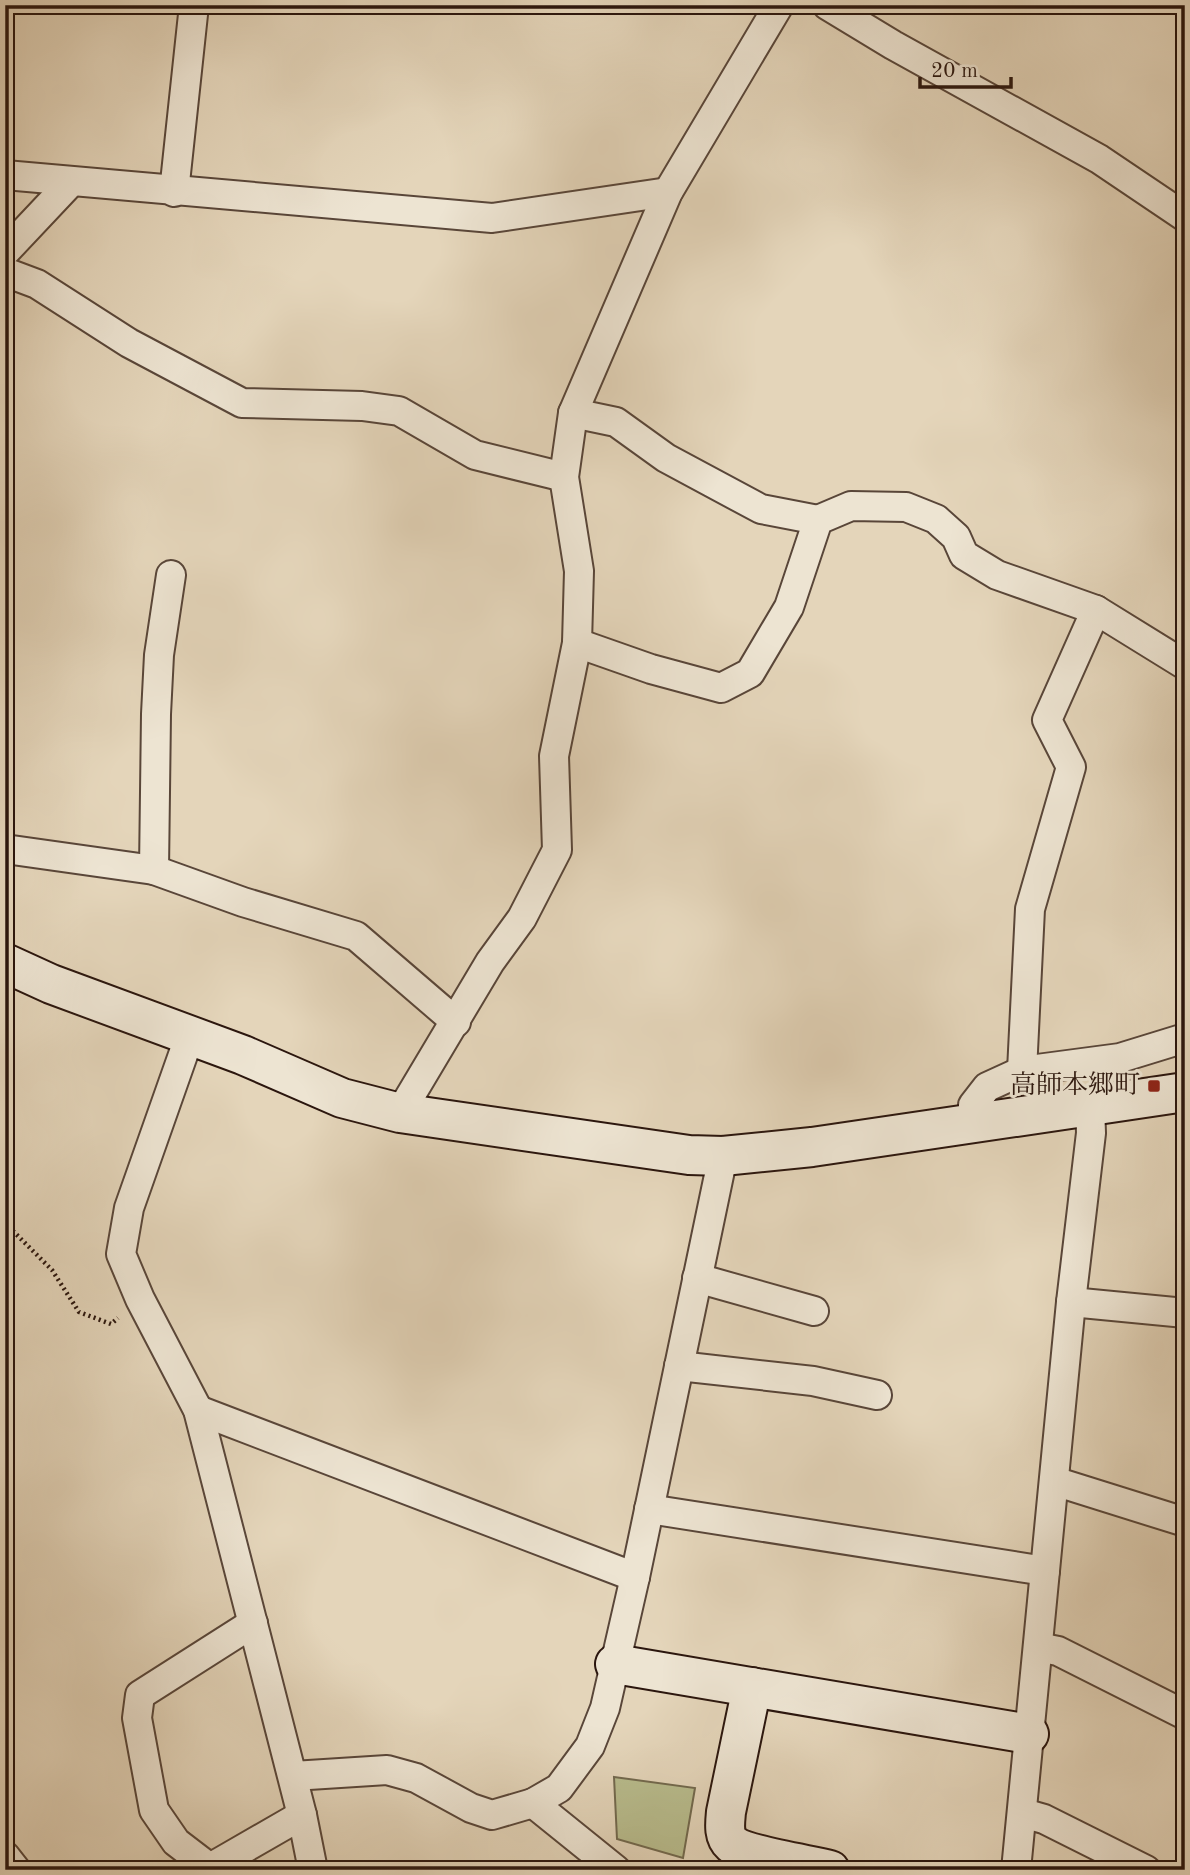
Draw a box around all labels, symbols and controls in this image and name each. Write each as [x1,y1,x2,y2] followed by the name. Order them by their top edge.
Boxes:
[920,46,1012,90] scale bar
[931,61,978,82] text: 20 m
[1010,1071,1140,1099] place label: 高師本郷町
[1146,1078,1162,1094] marker: 高師本郷町

